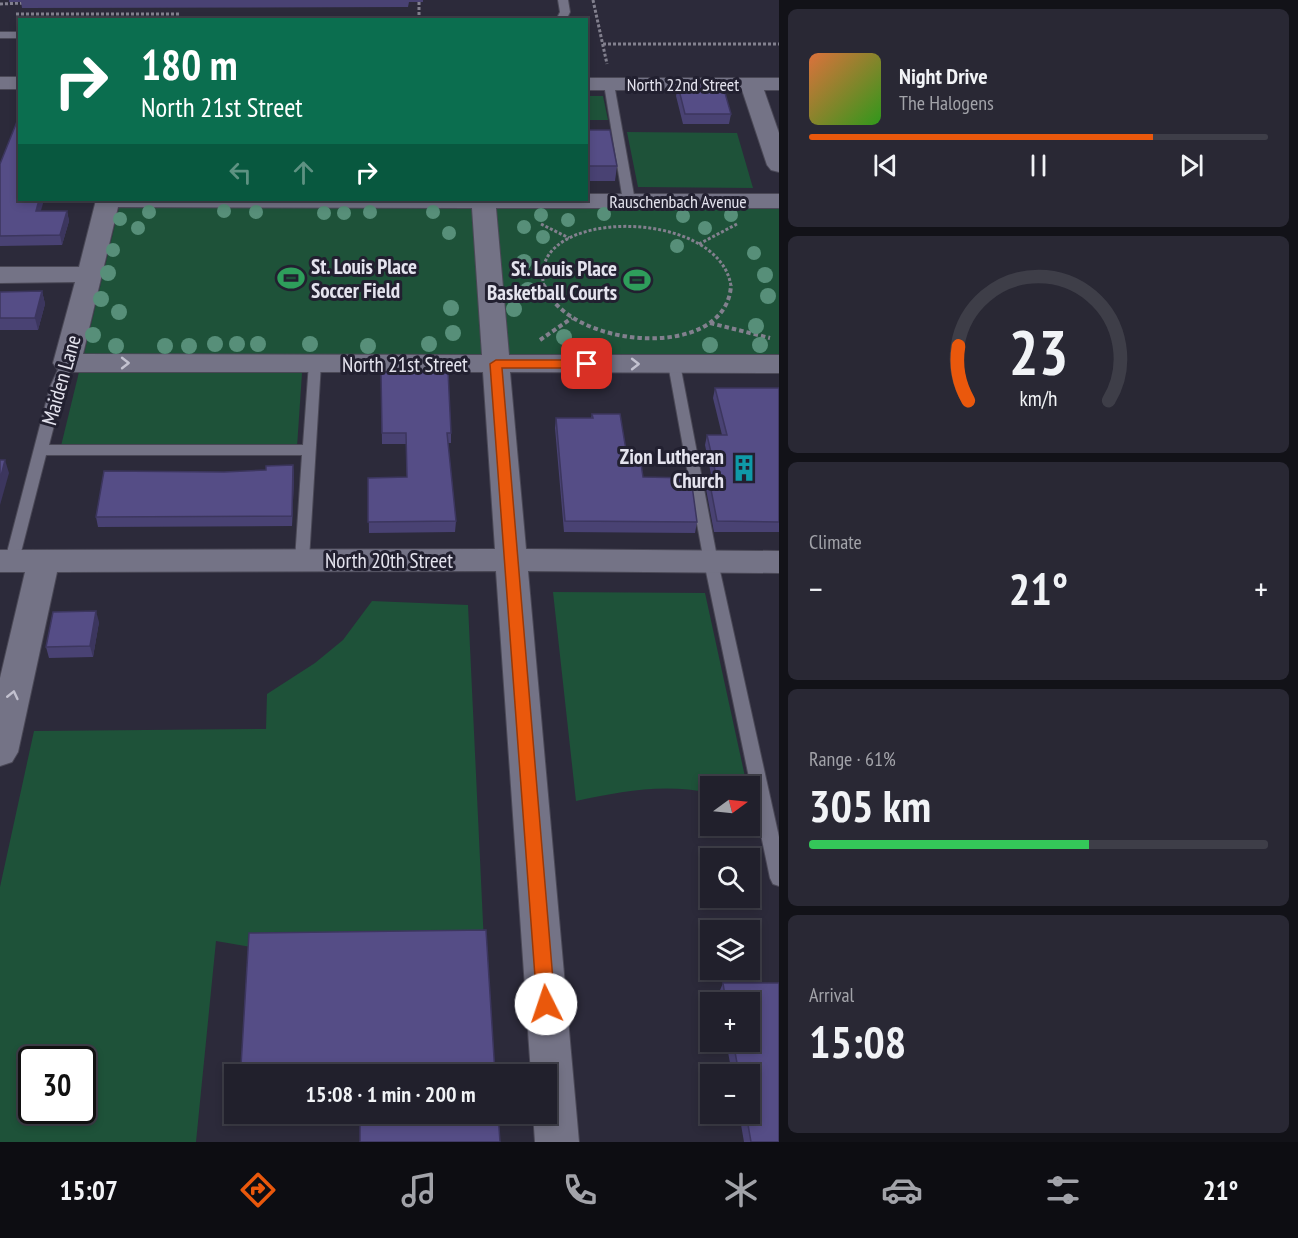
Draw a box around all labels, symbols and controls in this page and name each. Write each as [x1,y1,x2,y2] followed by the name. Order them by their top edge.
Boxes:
[141,37,238,92] text: 180 m
[42,42,120,120] icon: right
[899,62,988,90] text: Night Drive
[627,73,739,96] street label: North 22nd Street
[141,90,303,124] text: North 21st Street
[899,90,994,116] text: The Halogens
[869,149,902,182] icon: previous
[1022,149,1055,182] icon: pause
[1175,149,1208,182] icon: next
[224,156,257,189] icon: left
[287,156,320,189] icon: ahead
[350,156,383,189] icon: right
[609,190,747,213] street label: Rauschenbach Avenue
[311,253,417,304] place label: St. Louis Place Soccer Field
[487,255,617,306] place label: St. Louis Place Basketball Courts
[276,263,306,293] sports icon: St. Louis Place Soccer Field
[622,265,652,295] sports icon: St. Louis Place Basketball Courts
[1009,312,1068,393] text: 23
[35,332,87,428] street label: Maiden Lane
[561,338,612,389] pin
[570,347,603,380] icon: arrive
[342,351,468,378] street label: North 21st Street
[121,357,130,369] one-way arrow
[631,358,640,370] one-way arrow
[1019,385,1058,413] text: km/h
[620,443,724,494] place label: Zion Lutheran Church
[729,453,759,483] building icon: Zion Lutheran Church
[809,529,862,555] text: Climate
[325,547,453,574] street label: North 20th Street
[1009,559,1068,617] text: 21°
[809,567,823,610] text: −
[1254,567,1268,610] text: +
[6,690,19,700] one-way arrow
[809,746,896,772] text: Range · 61%
[700,776,760,836] north arrow
[700,776,760,1124] map controls
[809,776,931,834] text: 305 km
[700,848,760,908] button: search
[700,920,760,980] button: layers
[514,972,578,1036] position arrow
[809,982,854,1008] text: Arrival
[700,992,760,1052] button: +
[809,1012,906,1070] text: 15:08
[18,1046,96,1124] speed limit sign: 30
[700,1064,760,1124] button: −
[305,1080,476,1108] text: 15:08 · 1 min · 200 m
[237,1169,279,1211] icon: directions
[398,1169,440,1211] icon: music
[559,1169,601,1211] icon: phone
[720,1169,762,1211] icon: climate
[881,1169,923,1211] icon: car
[1042,1169,1084,1211] icon: filters
[59,1173,118,1207] text: 15:07
[1203,1173,1238,1207] text: 21°

